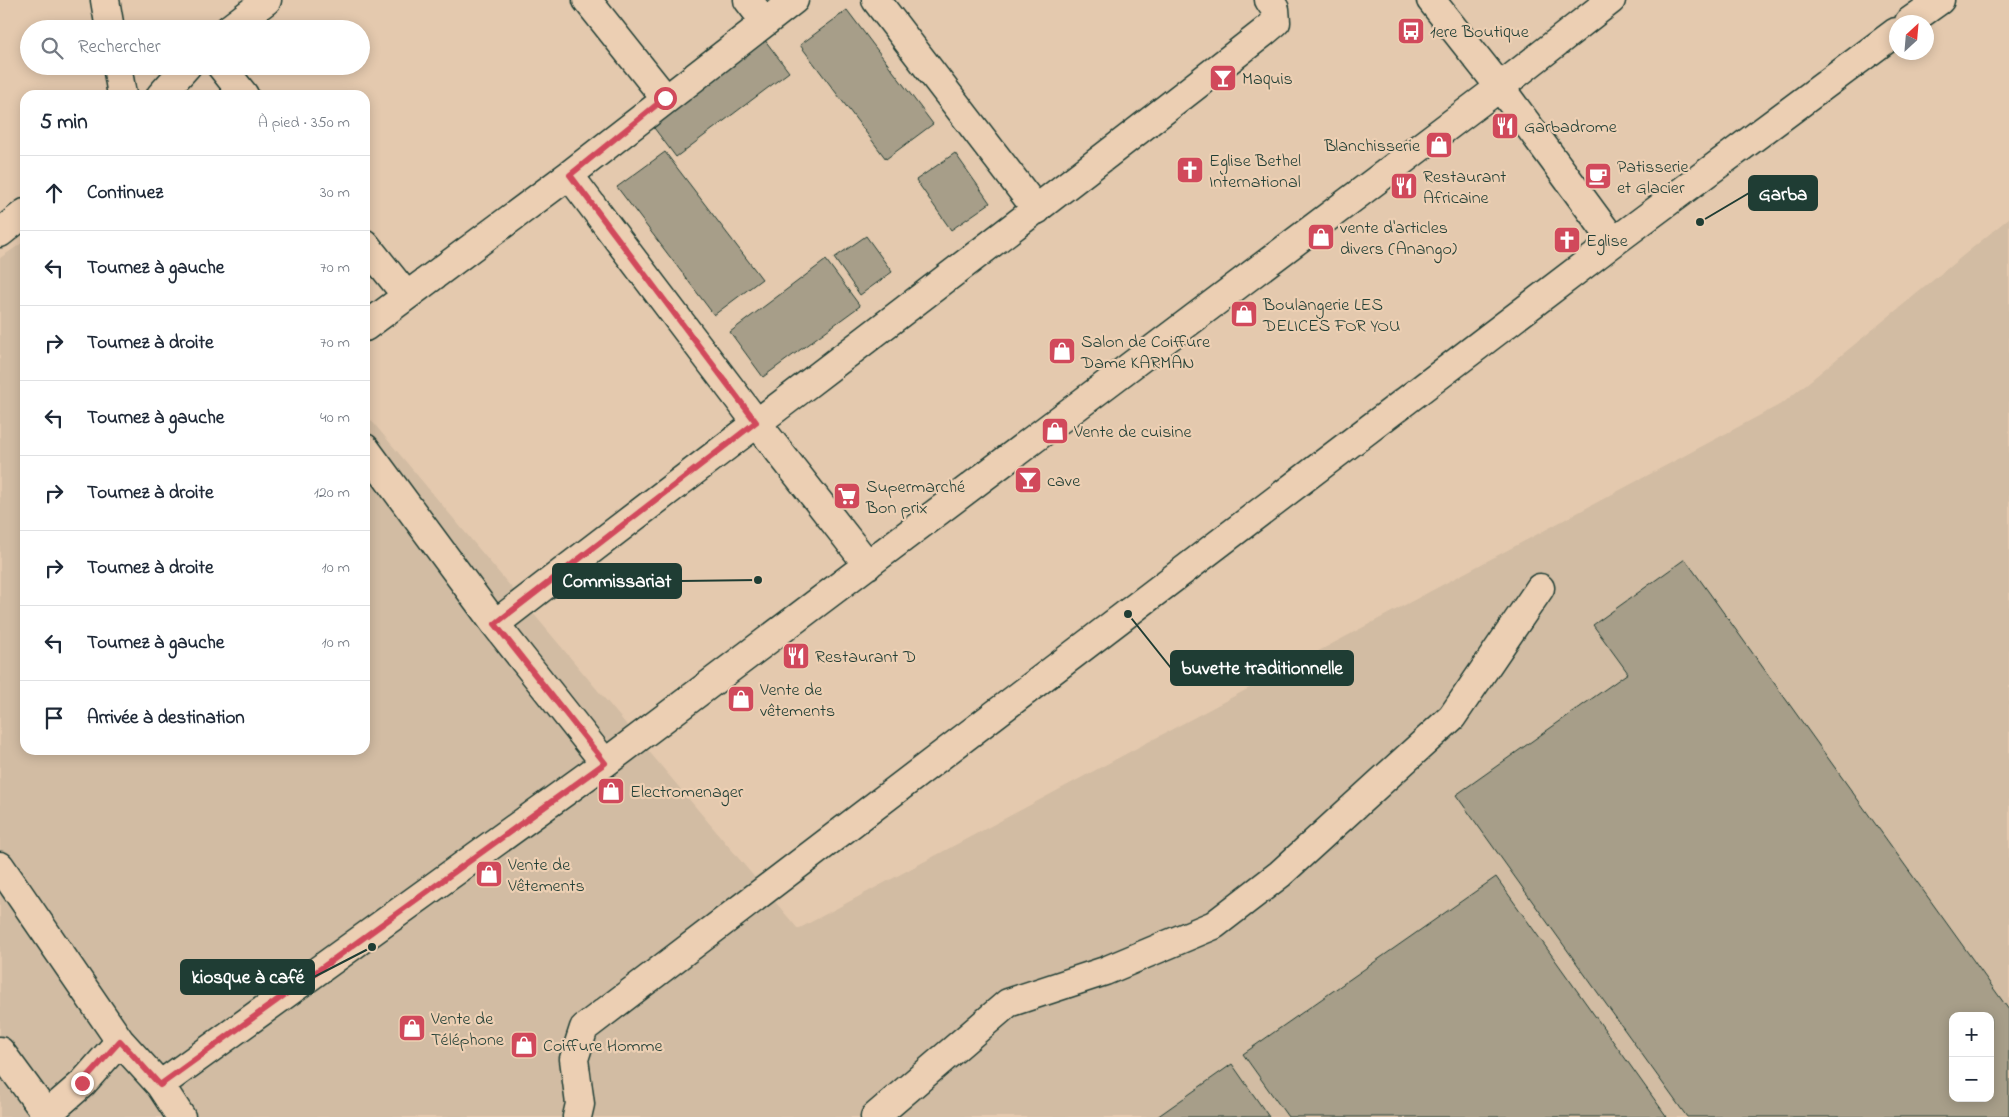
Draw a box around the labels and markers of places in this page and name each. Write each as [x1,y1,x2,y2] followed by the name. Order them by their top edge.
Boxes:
[1396,16,1426,46] bus stop icon: 1ere Boutique
[1430,20,1530,46] place label: 1ere Boutique
[1208,63,1238,93] bar icon: Maquis
[1242,67,1293,93] place label: Maquis
[1490,111,1520,141] restaurant icon: Garbadrome
[1524,115,1618,141] place label: Garbadrome
[1424,130,1454,160] shop icon: Blanchisserie
[1323,134,1421,160] place label: Blanchisserie
[1209,149,1301,196] place label: Eglise Bethel International
[1175,155,1205,185] church icon: Eglise Bethel International
[1617,155,1690,202] place label: Patisserie et Glacier
[1583,161,1613,191] cafe icon: Patisserie et Glacier
[1423,165,1506,212] place label: Restaurant Africaine
[1389,171,1419,201] restaurant icon: Restaurant Africaine
[1749,176,1817,210] callout: Garba
[1340,216,1457,264] place label: vente d'articles divers (Anango)
[1306,222,1336,252] shop icon: vente d'articles divers (Anango)
[1552,225,1582,255] church icon: Eglise
[1586,229,1629,256] place label: Eglise
[1262,293,1400,340] place label: Boulangerie LES DELICES FOR YOU
[1229,299,1259,329] shop icon: Boulangerie LES DELICES FOR YOU
[1080,330,1211,377] place label: Salon de Coiffure Dame KARMAN
[1047,336,1077,366] shop icon: Salon de Coiffure Dame KARMAN
[1040,416,1070,446] shop icon: Vente de cuisine
[1073,420,1192,446] place label: Vente de cuisine
[1013,465,1043,495] bar icon: cave
[1047,469,1081,495] place label: cave
[865,475,966,522] place label: Supermarché Bon prix
[832,481,862,511] supermarket icon: Supermarché Bon prix
[553,564,681,598] callout: Commissariat
[781,641,811,671] restaurant icon: Restaurant D
[815,645,916,671] place label: Restaurant D
[1171,651,1353,685] callout: buvette traditionnelle
[759,678,835,725] place label: Vente de vêtements
[726,684,756,714] shop icon: Vente de vêtements
[596,776,626,806] shop icon: Electromenager
[630,780,744,807] place label: Electromenager
[507,853,585,900] place label: Vente de Vêtements
[474,859,504,889] shop icon: Vente de Vêtements
[181,960,314,994] callout: kiosque à café
[430,1007,505,1054] place label: Vente de Téléphone
[397,1013,427,1043] shop icon: Vente de Téléphone
[509,1030,539,1060] shop icon: Coiffure Homme
[543,1034,664,1060] place label: Coiffure Homme

